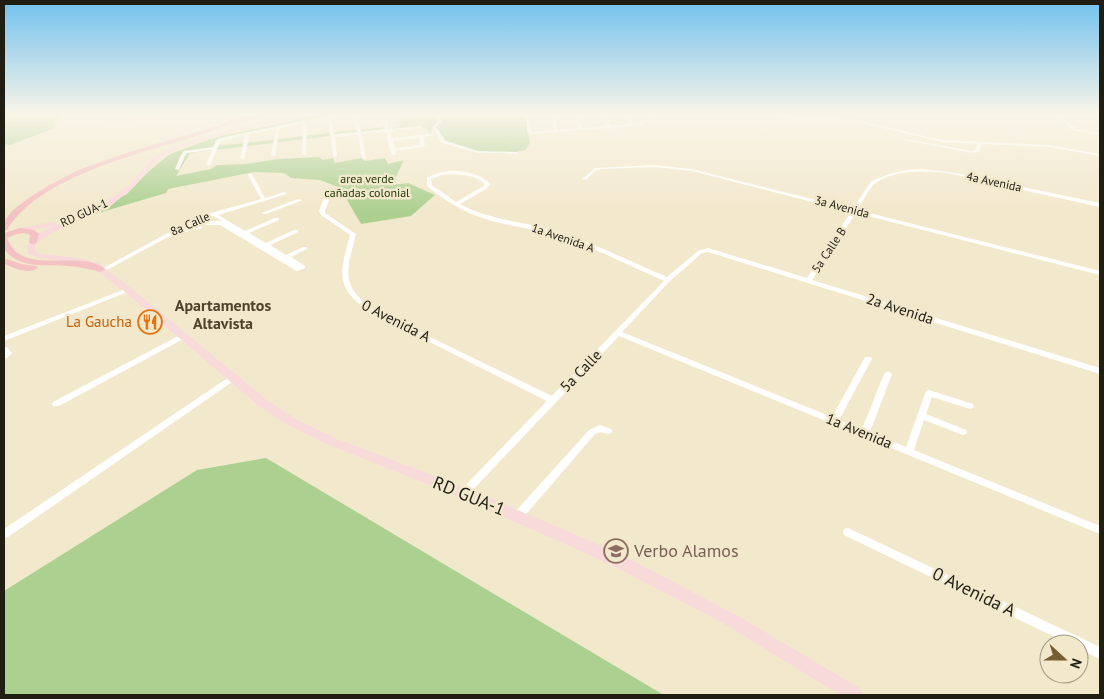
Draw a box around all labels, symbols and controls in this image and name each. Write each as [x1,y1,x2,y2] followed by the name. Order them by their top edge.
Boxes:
[965,168,1023,195] street label: 4a Avenida
[324,171,410,200] park label: area verde cañadas colonial
[813,192,871,221] street label: 3a Avenida
[58,195,110,230] street label: RD GUA-1
[168,208,212,239] street label: 8a Calle
[530,220,597,255] street label: 1a Avenida A
[808,224,849,275] street label: 5a Calle B
[864,289,936,328] street label: 2a Avenida
[175,295,271,333] district label: Apartamentos Altavista
[359,295,434,346] street label: 0 Avenida A
[137,309,163,335] restaurant icon: La Gaucha
[66,312,132,331] place label: La Gaucha
[556,345,605,396] street label: 5a Calle
[823,409,895,452] street label: 1a Avenida
[430,471,509,520] street label: RD GUA-1
[603,538,629,564] school or university icon: Verbo Alamos
[633,539,739,562] place label: Verbo Alamos
[929,562,1020,622] street label: 0 Avenida A
[1039,634,1089,684] north arrow
[1066,656,1086,671] text: N

